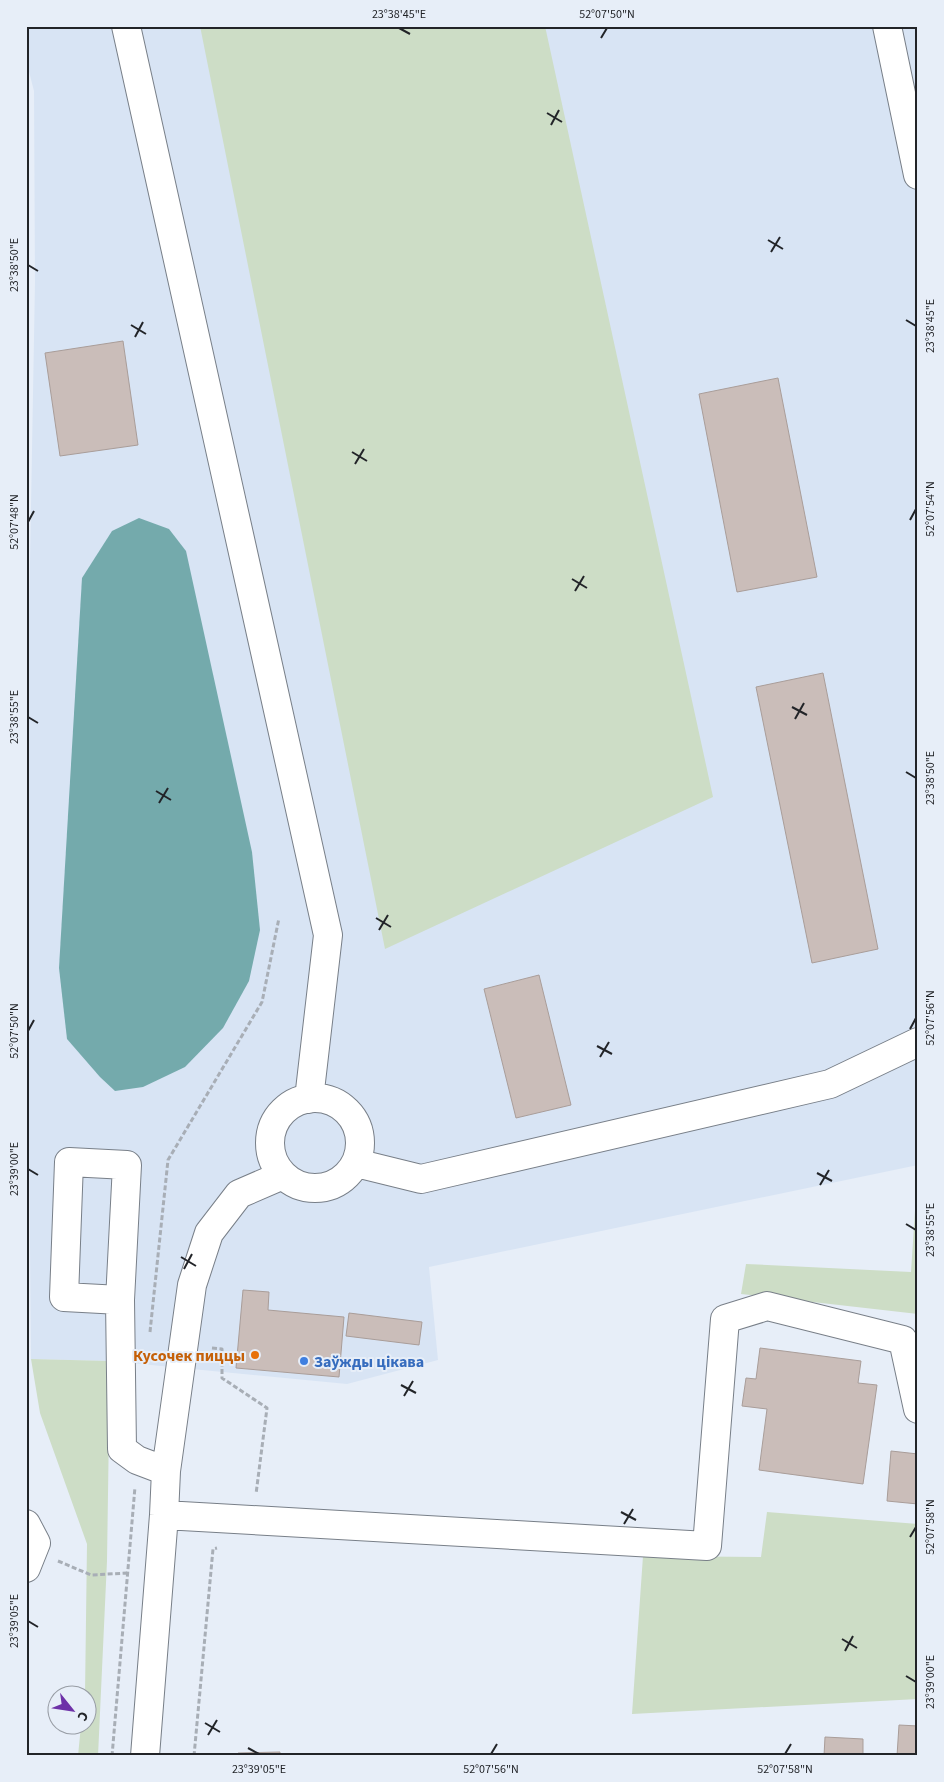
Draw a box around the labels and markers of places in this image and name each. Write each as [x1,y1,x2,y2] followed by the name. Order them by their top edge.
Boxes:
[133,1345,245,1367] place label: Кусочек пиццы
[249,1349,261,1361] marker: Кусочек пиццы
[314,1351,424,1373] place label: Заўжды цікава
[298,1355,310,1367] marker: Заўжды цікава

